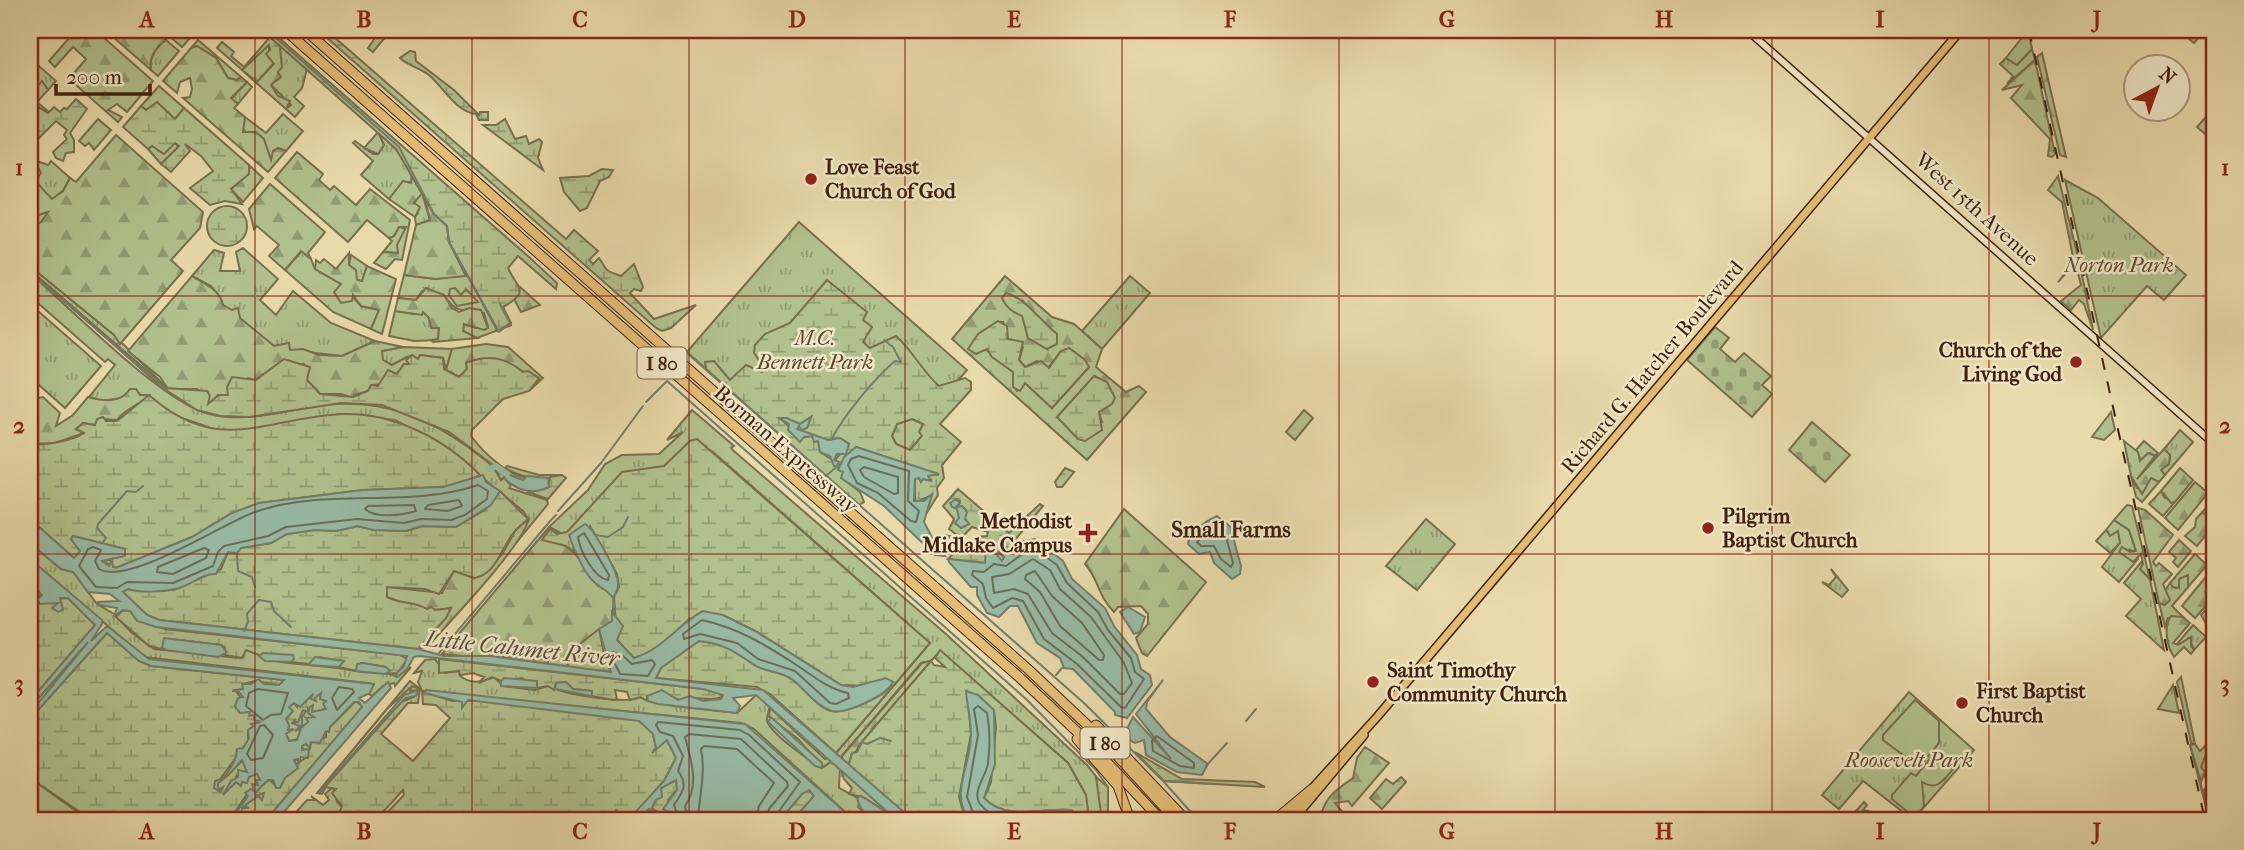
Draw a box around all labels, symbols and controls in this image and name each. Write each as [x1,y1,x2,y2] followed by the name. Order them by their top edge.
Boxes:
[138,6,156,33] text: A
[357,6,372,33] text: B
[572,6,588,33] text: C
[788,6,806,33] text: D
[1007,6,1021,33] text: E
[1223,6,1237,33] text: F
[1439,6,1455,33] text: G
[1655,6,1673,33] text: H
[1876,6,1885,33] text: I
[2091,6,2102,33] text: J
[56,52,150,96] scale bar
[2122,52,2192,122] north arrow
[2155,63,2181,89] text: N
[66,65,122,89] text: 200 m
[1910,147,2044,271] street label: West 15th Avenue
[15,154,23,181] text: 1
[2221,154,2229,181] text: 1
[825,155,956,203] place label: Love Feast Church of God
[803,171,819,187] marker: Love Feast Church of God
[2063,253,2174,277] park label: Norton Park
[1556,255,1748,478] street label: Richard G. Hatcher Boulevard
[756,326,873,374] park label: M.C. Bennett Park
[1939,338,2063,386] place label: Church of the Living God
[638,348,686,378] road number: I 80
[2068,354,2084,370] marker: Church of the Living God
[709,380,863,518] street label: Borman Expressway
[13,412,25,439] text: 2
[2219,412,2231,439] text: 2
[1722,504,1858,552] place label: Pilgrim Baptist Church
[921,509,1072,557] place label: Methodist Midlake Campus
[1171,516,1291,543] district label: Small Farms
[1700,520,1716,536] marker: Pilgrim Baptist Church
[1078,523,1098,543] marker: Methodist Midlake Campus
[421,625,622,672] water label: Little Calumet River
[1387,658,1567,706] place label: Saint Timothy Community Church
[14,670,24,697] text: 3
[2220,670,2230,697] text: 3
[1365,674,1381,690] marker: Saint Timothy Community Church
[1975,679,2086,727] place label: First Baptist Church
[1954,695,1970,711] marker: First Baptist Church
[1080,728,1130,758] road number: I 80
[1843,748,1973,772] park label: Roosevelt Park
[138,818,156,845] text: A
[357,818,372,845] text: B
[572,818,588,845] text: C
[788,818,806,845] text: D
[1007,818,1021,845] text: E
[1223,818,1237,845] text: F
[1439,818,1455,845] text: G
[1655,818,1673,845] text: H
[1876,818,1885,845] text: I
[2091,818,2102,845] text: J

